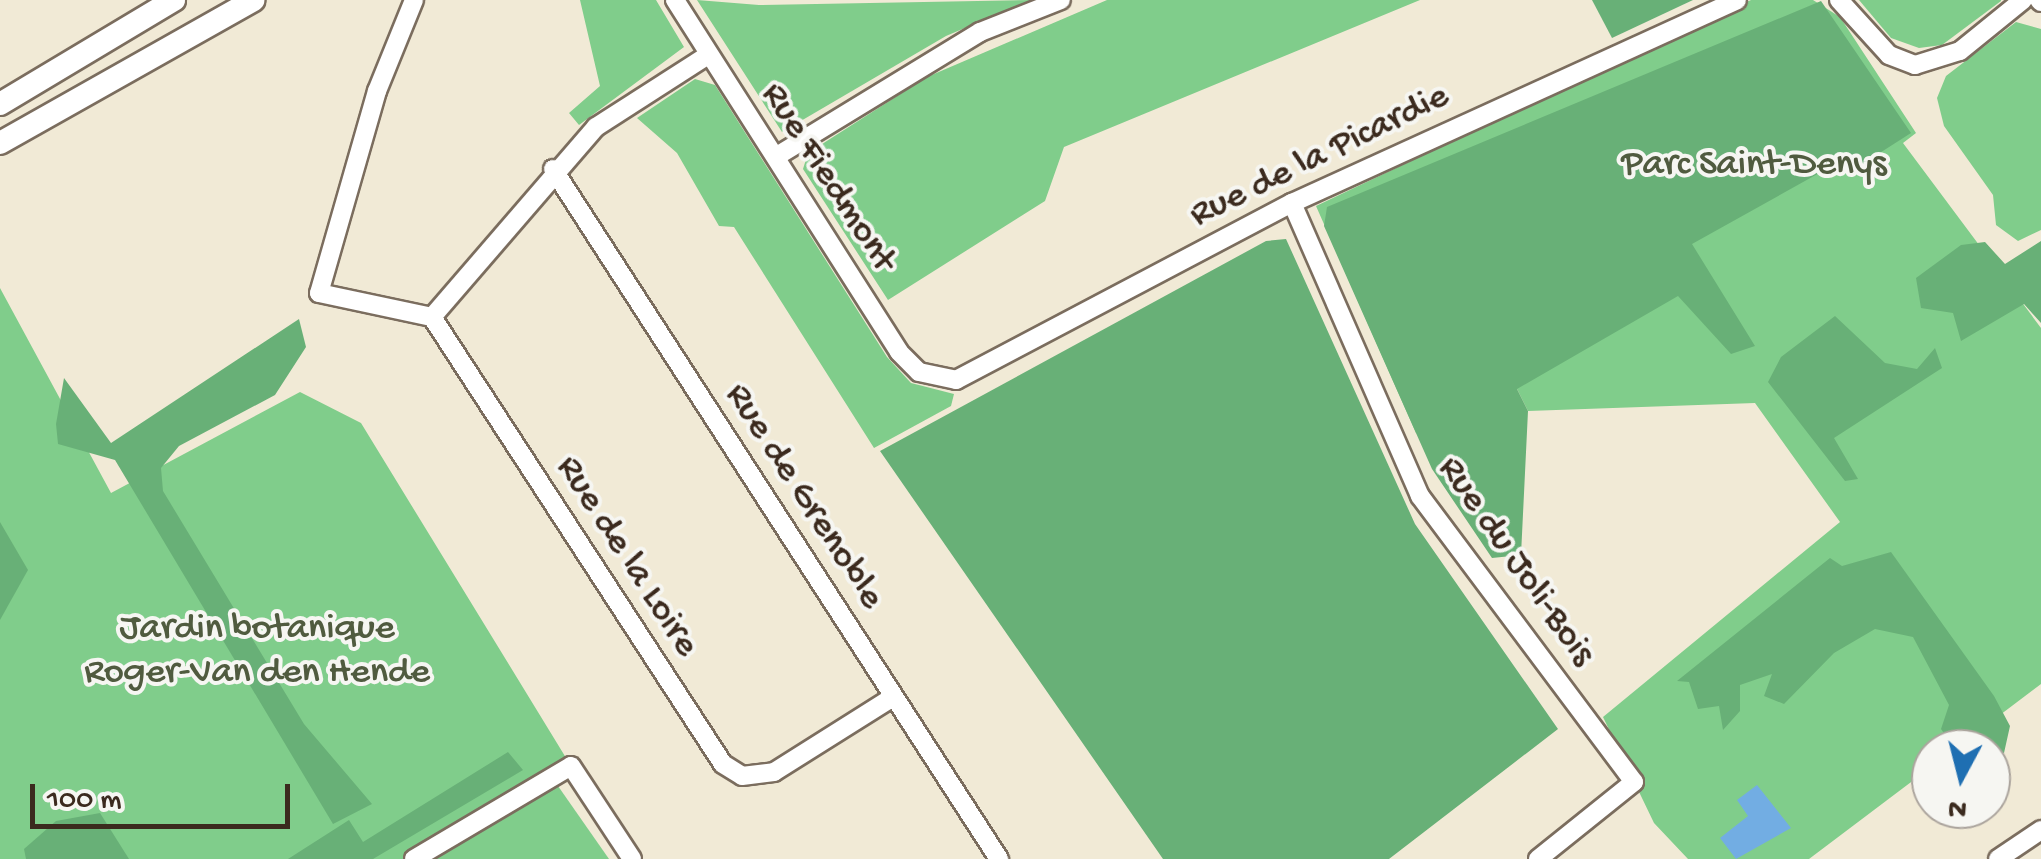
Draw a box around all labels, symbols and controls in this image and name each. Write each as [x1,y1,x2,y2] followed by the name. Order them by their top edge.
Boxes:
[749,75,905,281] street label: Rue Fiedmont
[1183,75,1457,239] street label: Rue de la Picardie
[1621,143,1887,189] park label: Parc Saint-Denys
[713,376,893,618] street label: Rue de Grenoble
[544,448,708,666] street label: Rue de la Loire
[1426,448,1604,676] street label: Rue du Joli-Bois
[84,607,430,696] park label: Jardin botanique Roger-Van den Hende
[1911,729,2011,829] north arrow
[35,764,295,826] scale bar
[47,784,122,819] text: 100 m
[1946,790,1969,825] text: N

